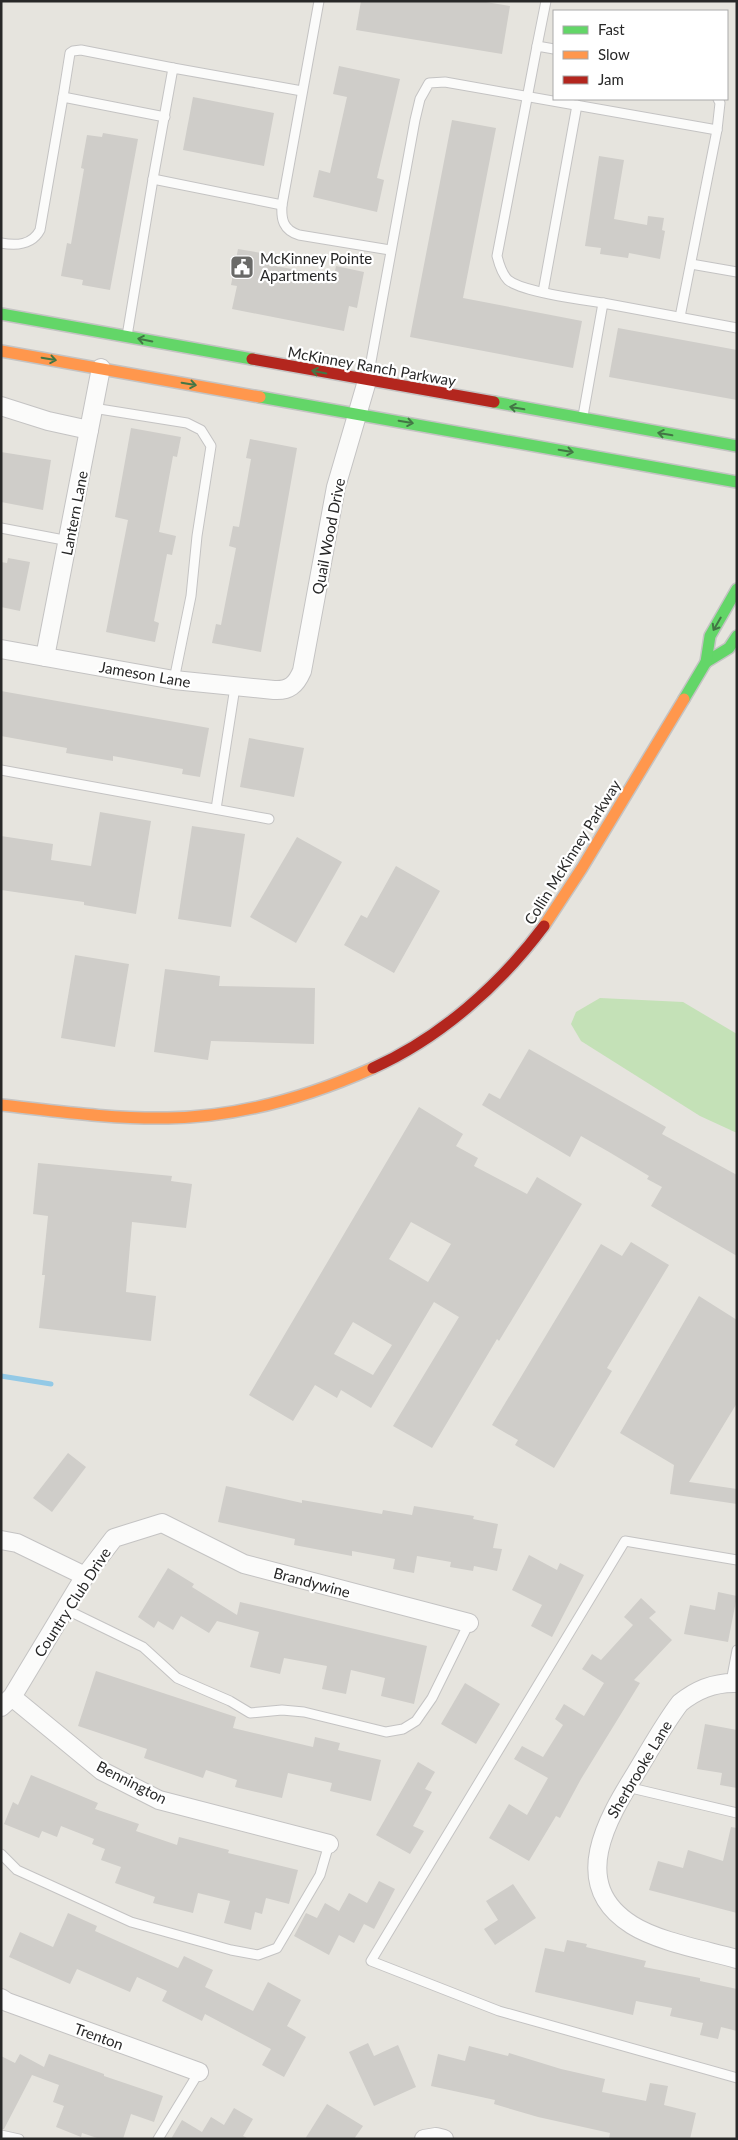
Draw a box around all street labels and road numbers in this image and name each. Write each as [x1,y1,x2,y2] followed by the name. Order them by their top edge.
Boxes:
[286,342,458,390] street label: McKinney Ranch Parkway
[57,469,91,557] street label: Lantern Lane
[308,476,348,596] street label: Quail Wood Drive
[98,657,192,691] street label: Jameson Lane
[520,776,624,928] street label: Collin McKinney Parkway
[30,1544,114,1660] street label: Country Club Drive
[272,1563,352,1601] street label: Brandywine
[603,1717,675,1821] street label: Sherbrooke Lane
[94,1757,170,1807] street label: Bennington
[72,2019,126,2053] street label: Trenton

